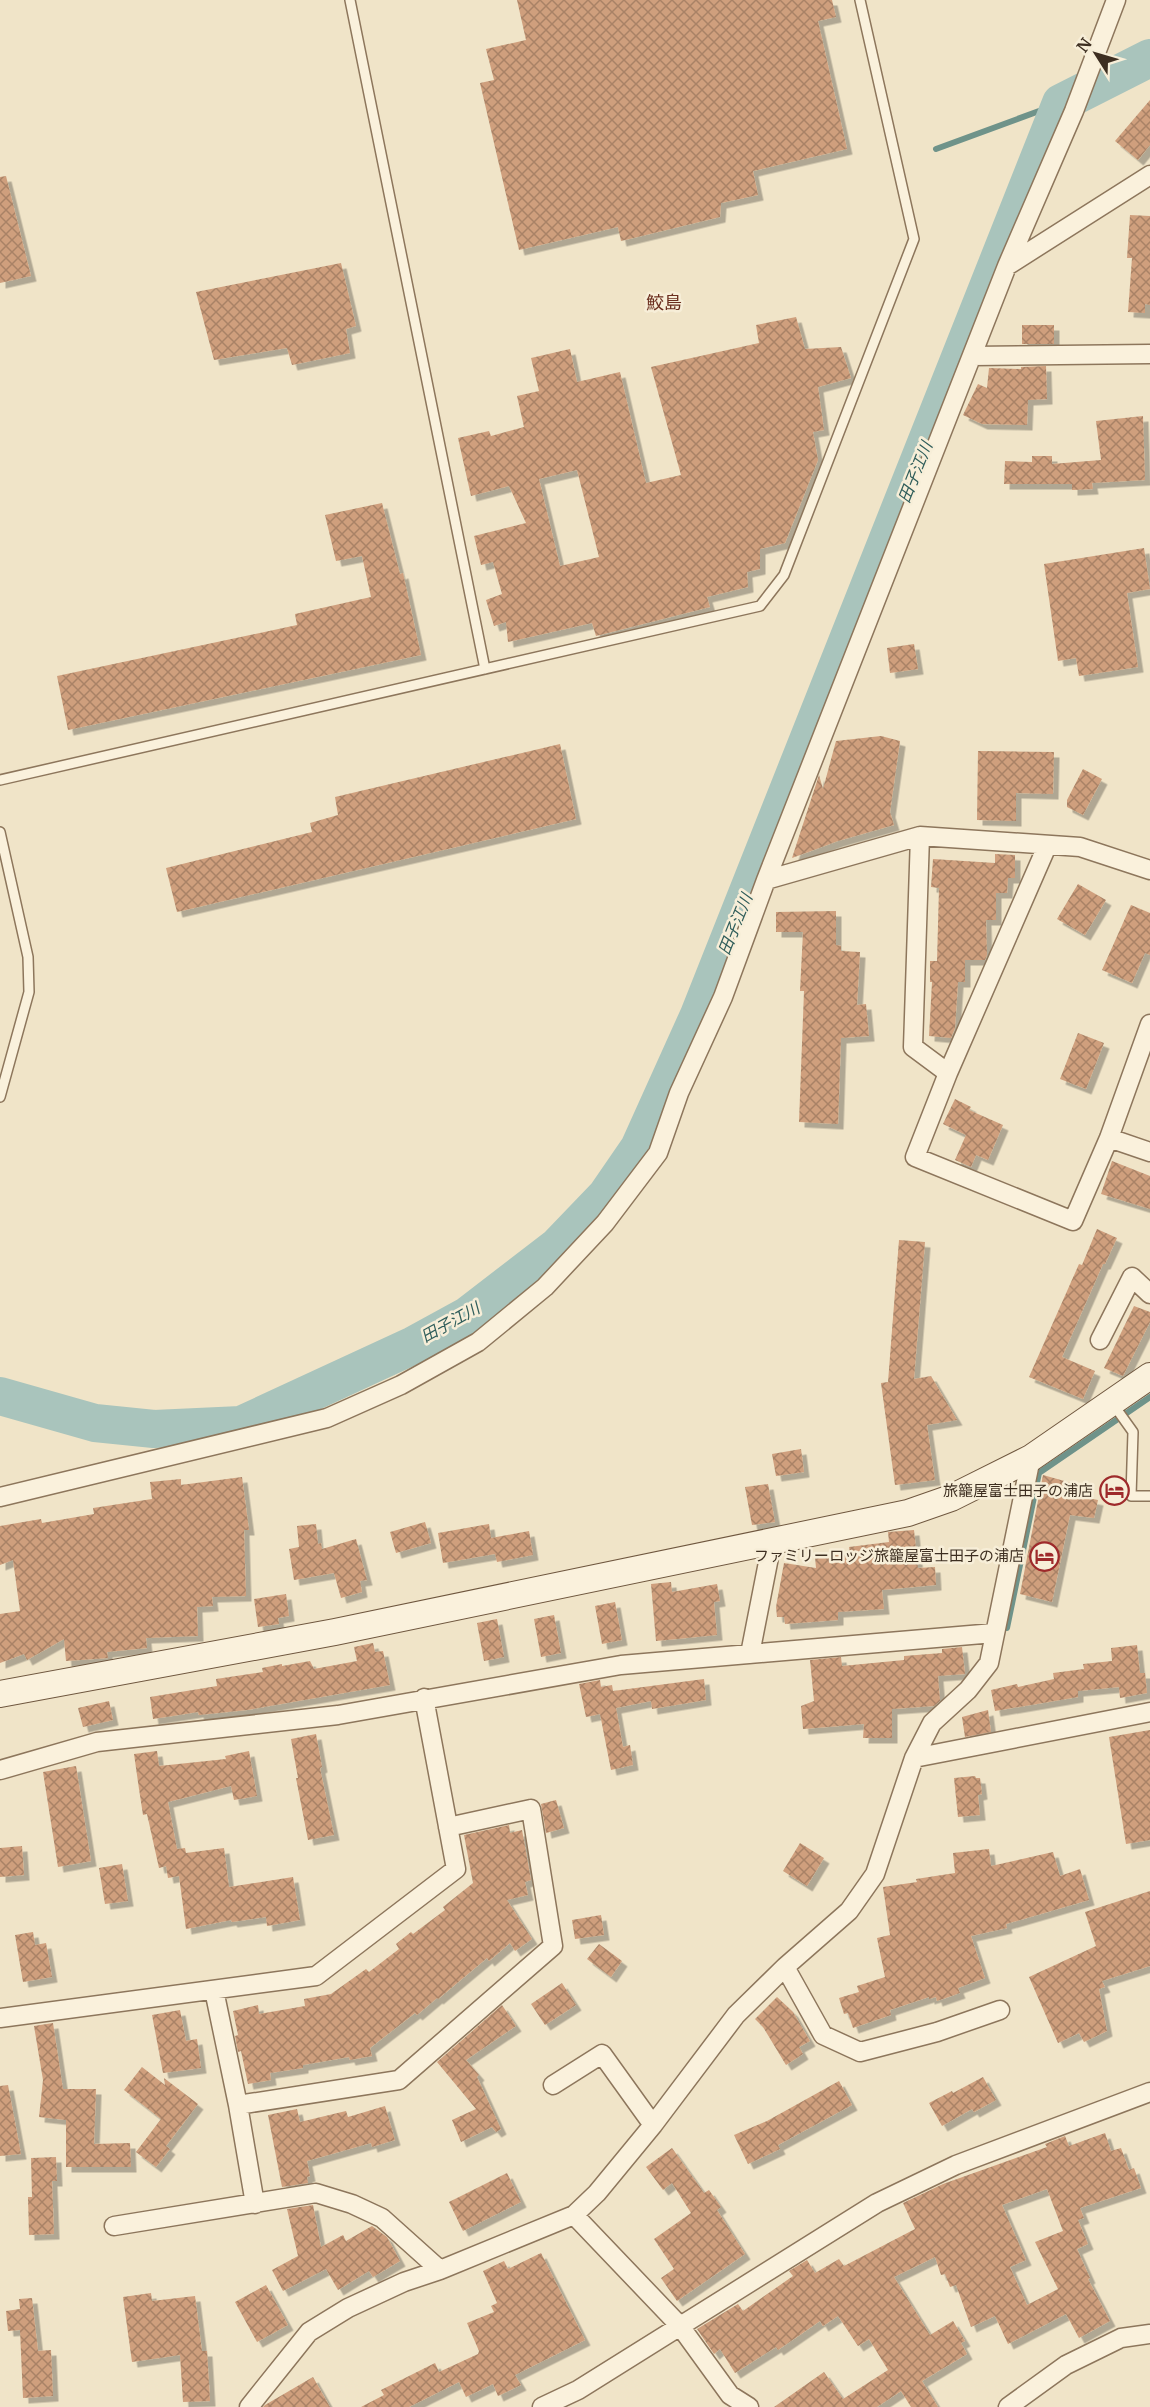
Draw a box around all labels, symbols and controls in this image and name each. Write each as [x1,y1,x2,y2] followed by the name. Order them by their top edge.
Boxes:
[1066,24,1126,84] north arrow
[1072,34,1096,56] text: N
[646,291,682,314] district label: 鮫島
[894,437,937,505] water label: 田子江川
[714,889,757,957] water label: 田子江川
[417,1297,485,1346] water label: 田子江川
[1098,1475,1130,1507] hotel icon: 旅籠屋富士田子の浦店
[943,1481,1093,1500] place label: 旅籠屋富士田子の浦店
[1029,1540,1061,1572] hotel icon: ファミリーロッジ旅籠屋富士田子の浦店
[754,1546,1024,1565] place label: ファミリーロッジ旅籠屋富士田子の浦店

